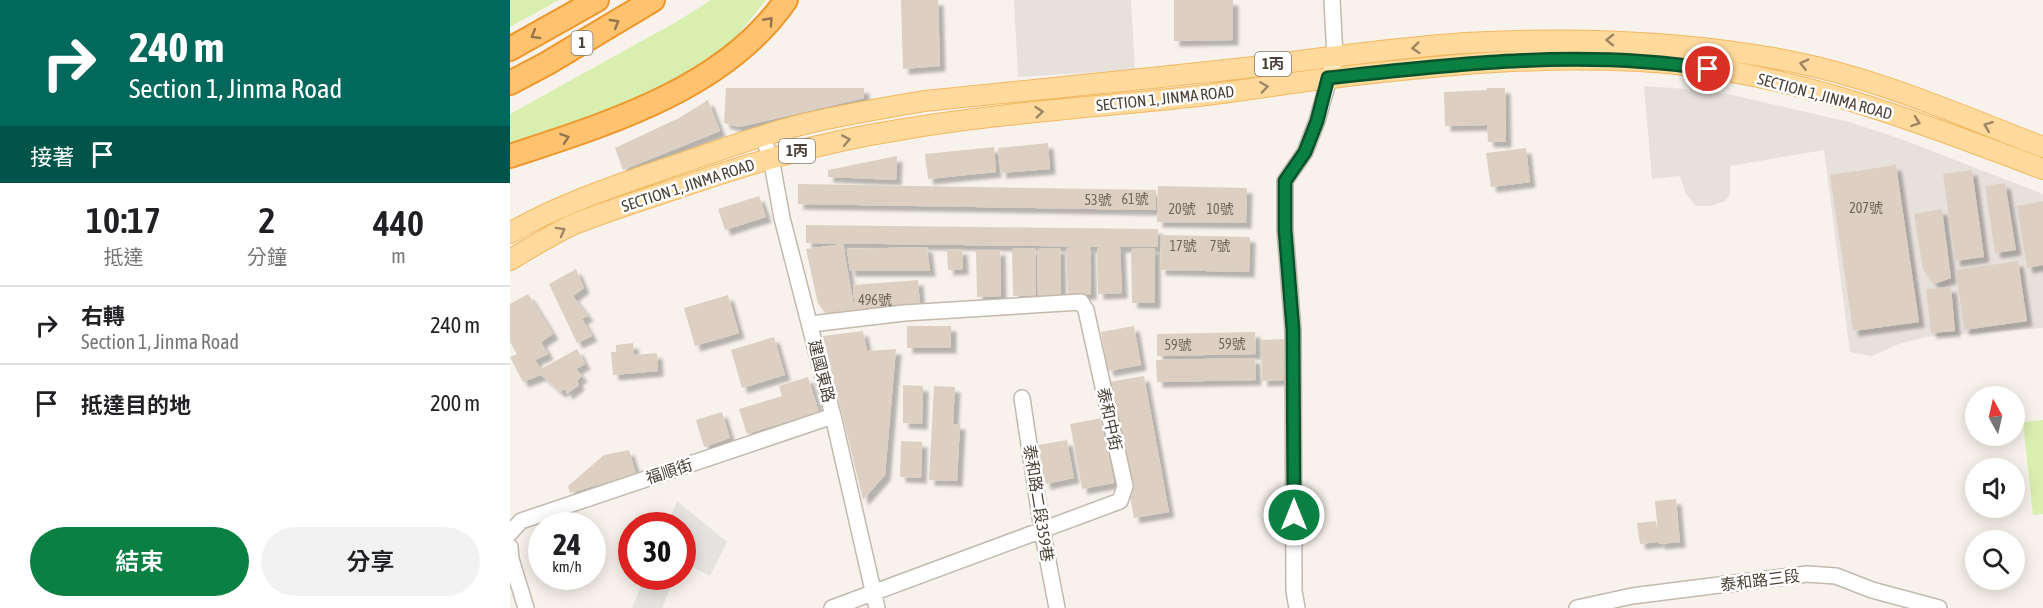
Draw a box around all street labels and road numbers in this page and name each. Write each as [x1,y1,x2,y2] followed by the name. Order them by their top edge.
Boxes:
[572,31,592,55] road number: 1
[1255,52,1291,76] road number: 1丙
[1756,69,1894,123] street label: SECTION 1, JINMA ROAD
[1095,82,1235,114] street label: SECTION 1, JINMA ROAD
[779,139,815,163] road number: 1丙
[619,155,757,215] street label: SECTION 1, JINMA ROAD
[806,338,838,404] street label: 建國東路
[1095,386,1125,452] street label: 泰和中街
[1021,443,1057,563] street label: 泰和路二段359巷
[643,455,695,487] street label: 福順街
[1719,566,1801,594] street label: 泰和路三段

